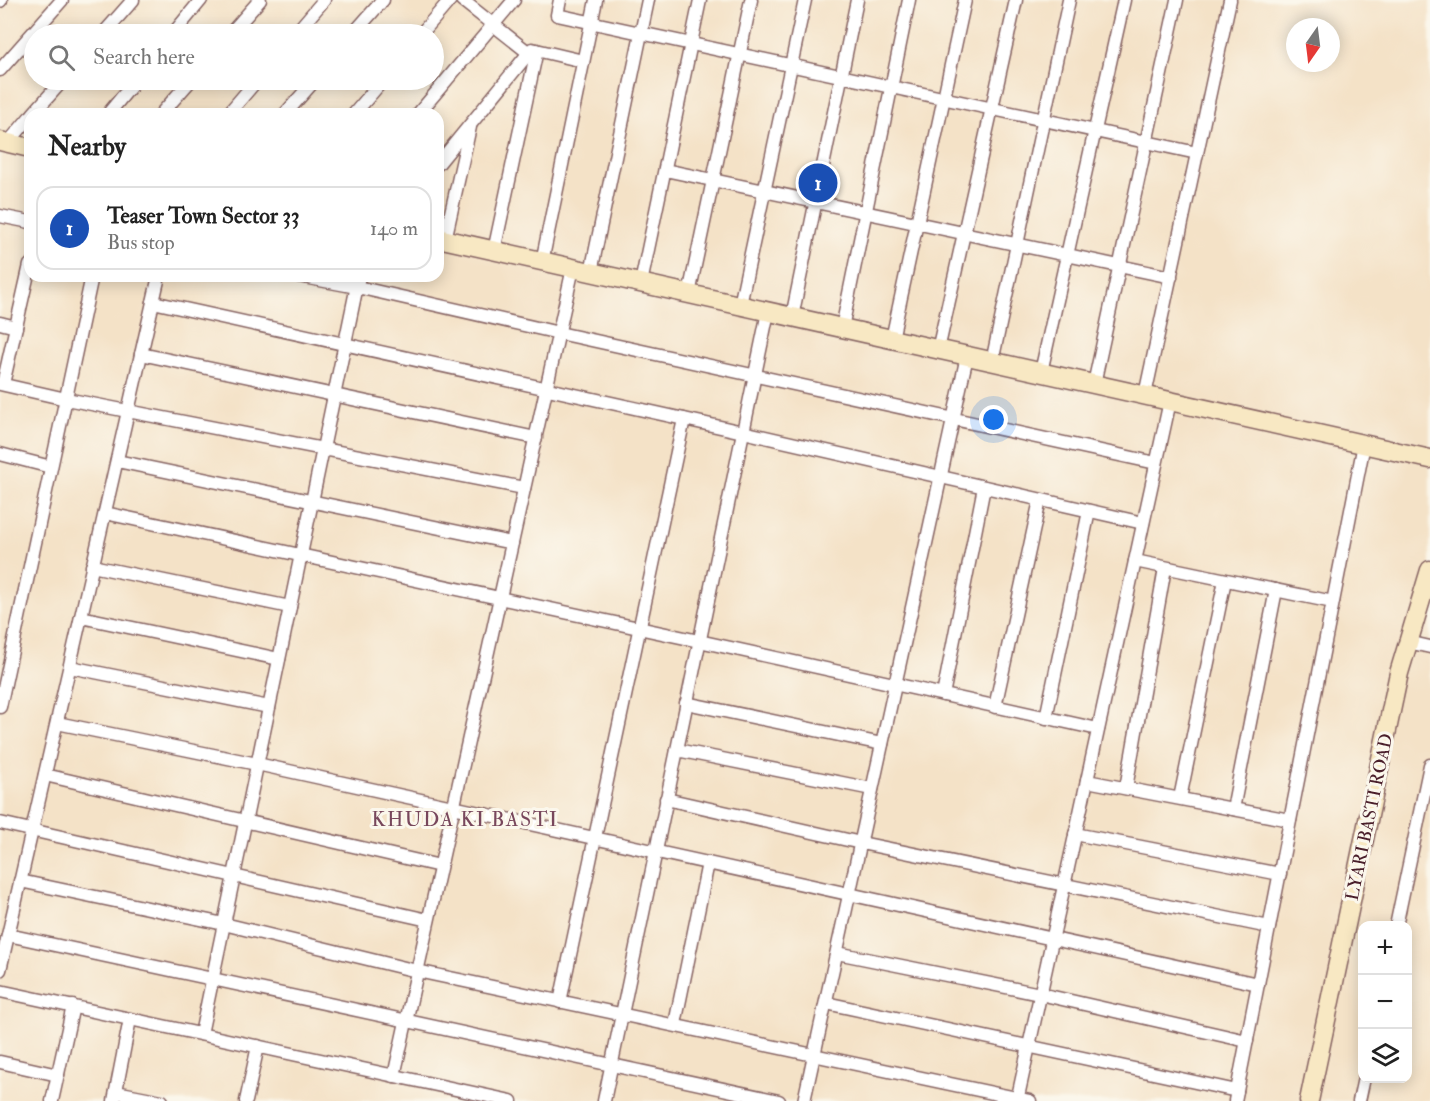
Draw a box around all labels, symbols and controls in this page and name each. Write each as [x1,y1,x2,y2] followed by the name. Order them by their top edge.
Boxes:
[1286,18,1340,72] north arrow
[24,24,444,90] search box
[45,41,78,74] icon: search
[93,43,195,71] text: Search here
[48,131,126,163] text: Nearby
[798,160,838,206] pin: 1
[107,202,300,230] text: Teaser Town Sector 33
[66,216,73,241] text: 1
[370,216,418,241] text: 140 m
[107,230,175,255] text: Bus stop
[979,405,1008,434] your location
[1341,731,1398,903] street label: LYARI BASTI ROAD
[371,807,559,832] district label: KHUDA KI BASTI
[1358,921,1412,1083] map controls
[1358,921,1412,975] button: +
[1358,975,1412,1029] button: −
[1358,1029,1412,1083] button: layers

